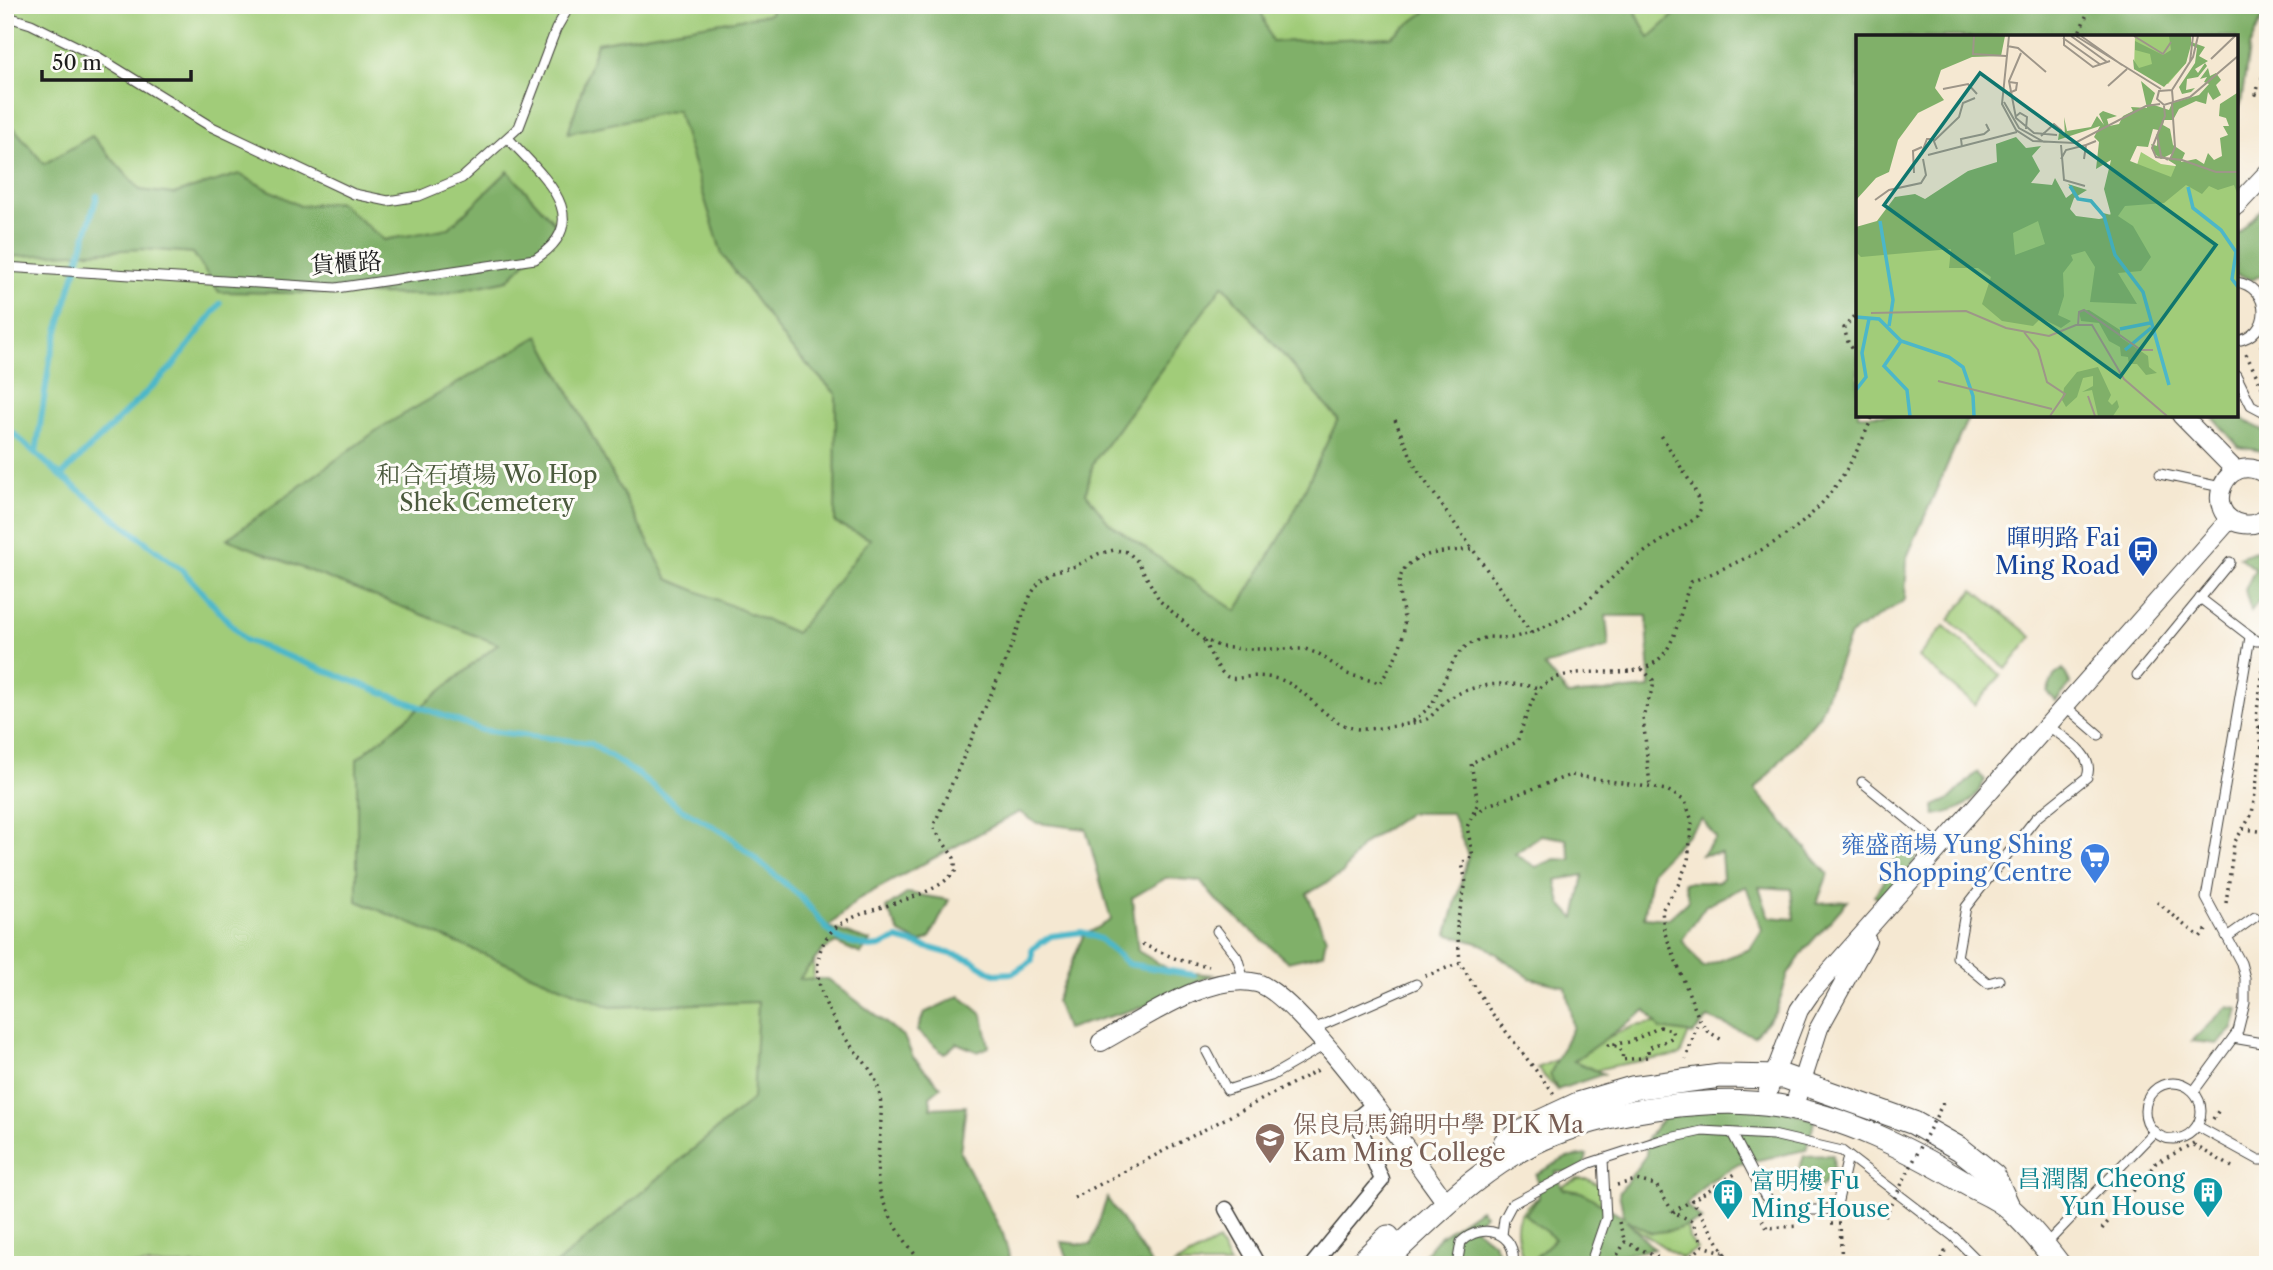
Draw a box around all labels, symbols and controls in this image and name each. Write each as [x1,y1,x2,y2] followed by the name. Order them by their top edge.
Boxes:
[1856,35,2238,416] inset map
[42,38,191,82] scale bar
[52,50,102,75] text: 50 m
[309,246,383,280] street label: 貨櫃路
[376,460,598,517] park label: 和合石墳場 Wo Hop Shek Cemetery
[1995,523,2120,580] place label: 暉明路 Fai Ming Road
[2126,534,2160,578] bus stop icon: 暉明路 Fai Ming Road
[1841,830,2072,887] place label: 雍盛商場 Yung Shing Shopping Centre
[2078,841,2112,885] supermarket icon: 雍盛商場 Yung Shing Shopping Centre
[1293,1110,1584,1167] place label: 保良局馬錦明中學 PLK Ma Kam Ming College
[1253,1121,1287,1165] school or university icon: 保良局馬錦明中學 PLK Ma Kam Ming College
[2017,1164,2185,1221] place label: 昌潤閣 Cheong Yun House
[1751,1166,1890,1223] place label: 富明樓 Fu Ming House
[2191,1175,2225,1219] building icon: 昌潤閣 Cheong Yun House
[1711,1177,1745,1221] building icon: 富明樓 Fu Ming House

